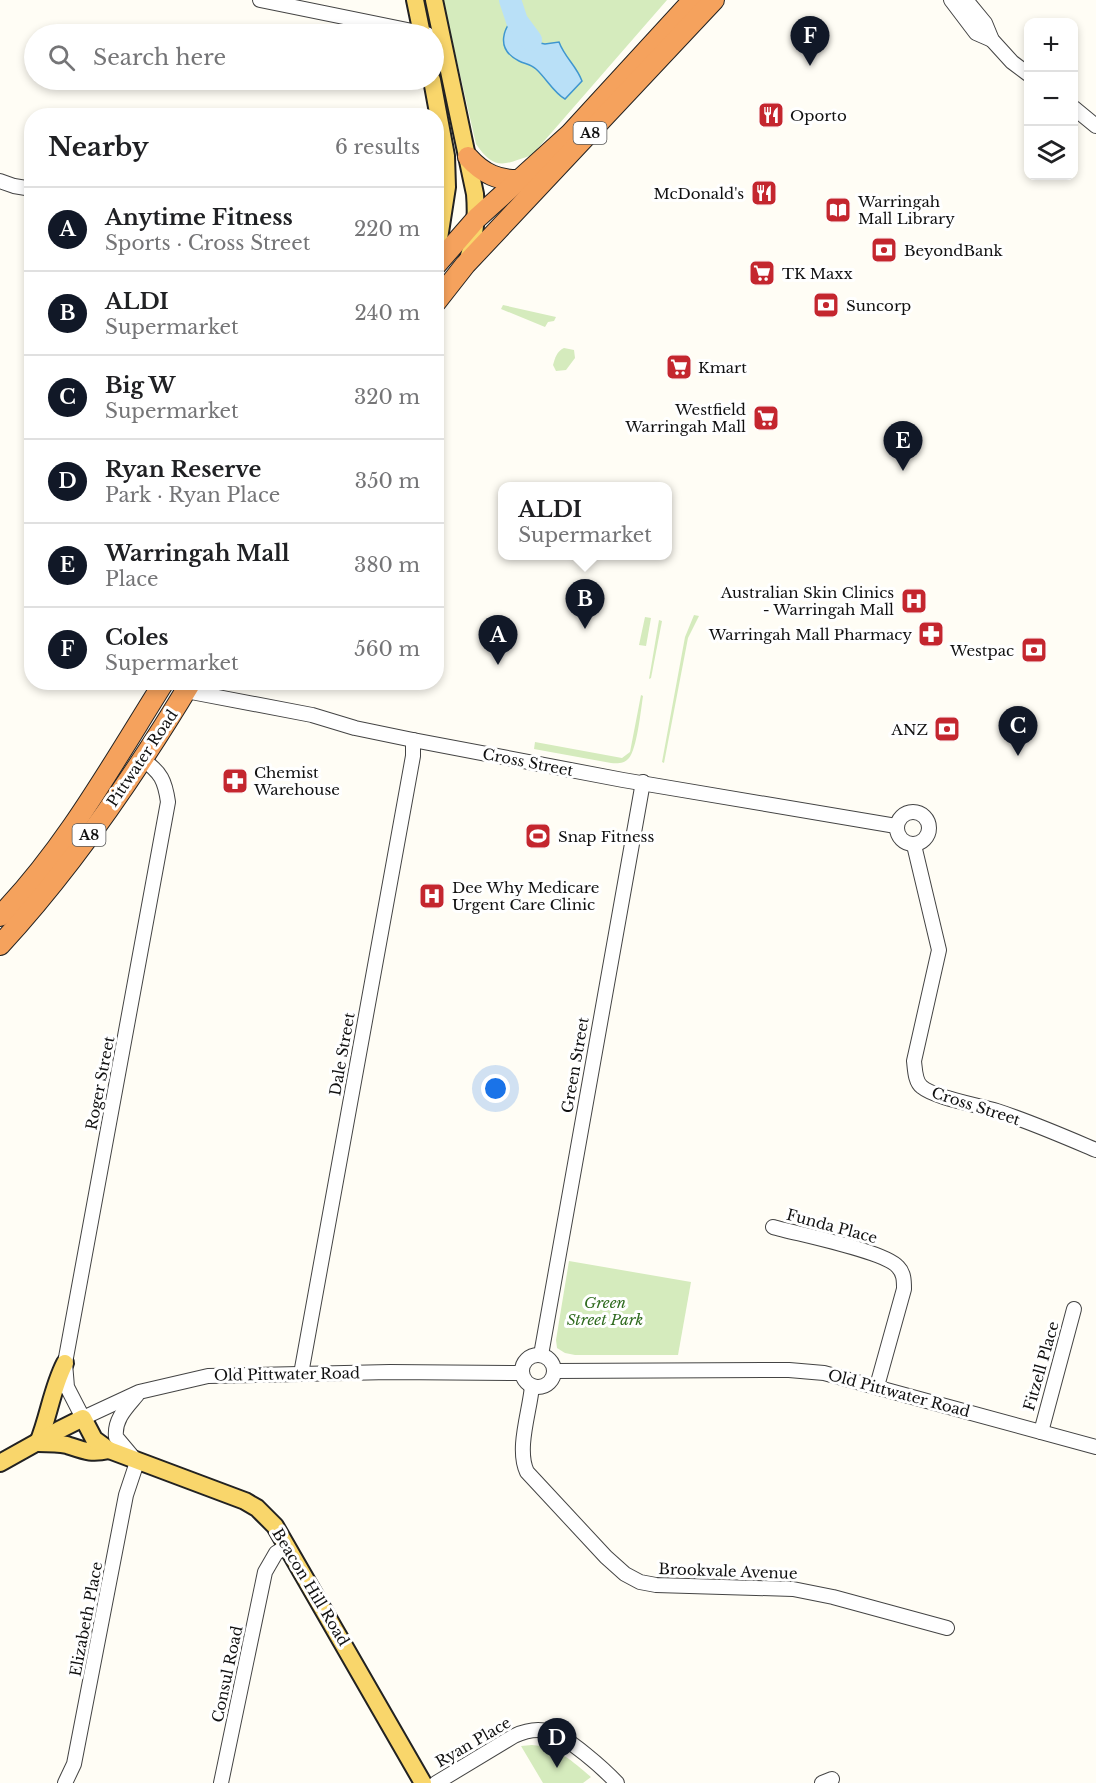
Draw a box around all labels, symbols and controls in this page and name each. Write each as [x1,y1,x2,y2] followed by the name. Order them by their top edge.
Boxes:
[790,16,830,66] pin: F
[1024,18,1078,180] map controls
[1024,18,1078,72] button: +
[24,24,444,90] search box
[45,41,78,74] icon: search
[93,44,226,71] text: Search here
[1024,72,1078,126] button: −
[756,100,786,130] restaurant icon: Oporto
[790,106,847,125] place label: Oporto
[574,122,606,144] road number: A8
[1024,126,1078,180] button: layers
[48,131,149,163] text: Nearby
[335,135,420,159] text: 6 results
[749,178,779,208] restaurant icon: McDonald's
[653,184,744,203] place label: McDonald's
[857,192,955,228] place label: Warringah Mall Library
[823,195,853,225] library icon: Warringah Mall Library
[105,204,293,231] text: Anytime Fitness
[59,217,76,241] text: A
[354,217,420,241] text: 220 m
[105,231,310,255] text: Sports · Cross Street
[869,235,899,265] bank icon: BeyondBank
[904,241,1004,260] place label: BeyondBank
[747,258,777,288] supermarket icon: TK Maxx
[782,264,853,283] place label: TK Maxx
[105,288,169,315] text: ALDI
[811,290,841,320] bank icon: Suncorp
[846,296,911,315] place label: Suncorp
[60,301,75,325] text: B
[355,301,420,325] text: 240 m
[105,315,239,339] text: Supermarket
[664,352,694,382] supermarket icon: Kmart
[698,358,747,377] place label: Kmart
[105,372,176,399] text: Big W
[59,385,76,409] text: C
[354,385,420,409] text: 320 m
[105,399,239,423] text: Supermarket
[624,400,746,436] place label: Westfield Warringah Mall
[751,403,781,433] supermarket icon: Westfield Warringah Mall
[884,422,922,471] pin: E
[105,456,261,483] text: Ryan Reserve
[58,469,77,493] text: D
[355,469,420,493] text: 350 m
[498,482,672,560] popup
[105,483,280,507] text: Park · Ryan Place
[518,496,582,523] text: ALDI
[518,523,652,547] text: Supermarket
[105,540,290,567] text: Warringah Mall
[60,553,75,577] text: E
[354,553,420,577] text: 380 m
[105,567,159,591] text: Place
[566,580,604,629] pin: B
[720,583,894,619] place label: Australian Skin Clinics - Warringah Mall
[899,586,929,616] hospital icon: Australian Skin Clinics - Warringah Mall
[478,616,518,665] pin: A
[916,619,946,649] pharmacy icon: Warringah Mall Pharmacy
[105,624,169,651] text: Coles
[708,625,912,644] place label: Warringah Mall Pharmacy
[1019,635,1049,665] bank icon: Westpac
[61,637,74,661] text: F
[354,637,420,661] text: 560 m
[949,641,1014,660] place label: Westpac
[105,651,239,675] text: Supermarket
[103,706,181,810] street label: Pittwater Road
[998,706,1038,756] pin: C
[932,714,962,744] bank icon: ANZ
[890,720,928,739] place label: ANZ
[481,744,575,780] street label: Cross Street
[253,763,340,799] place label: Chemist Warehouse
[220,766,250,796] pharmacy icon: Chemist Warehouse
[523,821,553,851] sports icon: Snap Fitness
[72,824,106,846] road number: A8
[558,827,654,846] place label: Snap Fitness
[452,878,599,914] place label: Dee Why Medicare Urgent Care Clinic
[417,881,447,911] hospital icon: Dee Why Medicare Urgent Care Clinic
[325,1010,359,1097] street label: Dale Street
[557,1015,593,1114] street label: Green Street
[82,1034,118,1132] street label: Roger Street
[481,1074,510,1103] your location
[929,1083,1023,1129] street label: Cross Street
[785,1205,879,1247] street label: Funda Place
[567,1293,643,1329] park label: Green Street Park
[1019,1319,1063,1413] street label: Fitzell Place
[214,1363,360,1385] street label: Old Pittwater Road
[826,1365,972,1421] street label: Old Pittwater Road
[268,1525,354,1649] street label: Beacon Hill Road
[658,1559,798,1583] street label: Brookvale Avenue
[66,1560,106,1678] street label: Elizabeth Place
[208,1624,246,1724] street label: Consul Road
[432,1713,514,1771] street label: Ryan Place
[538,1718,576,1768] pin: D

